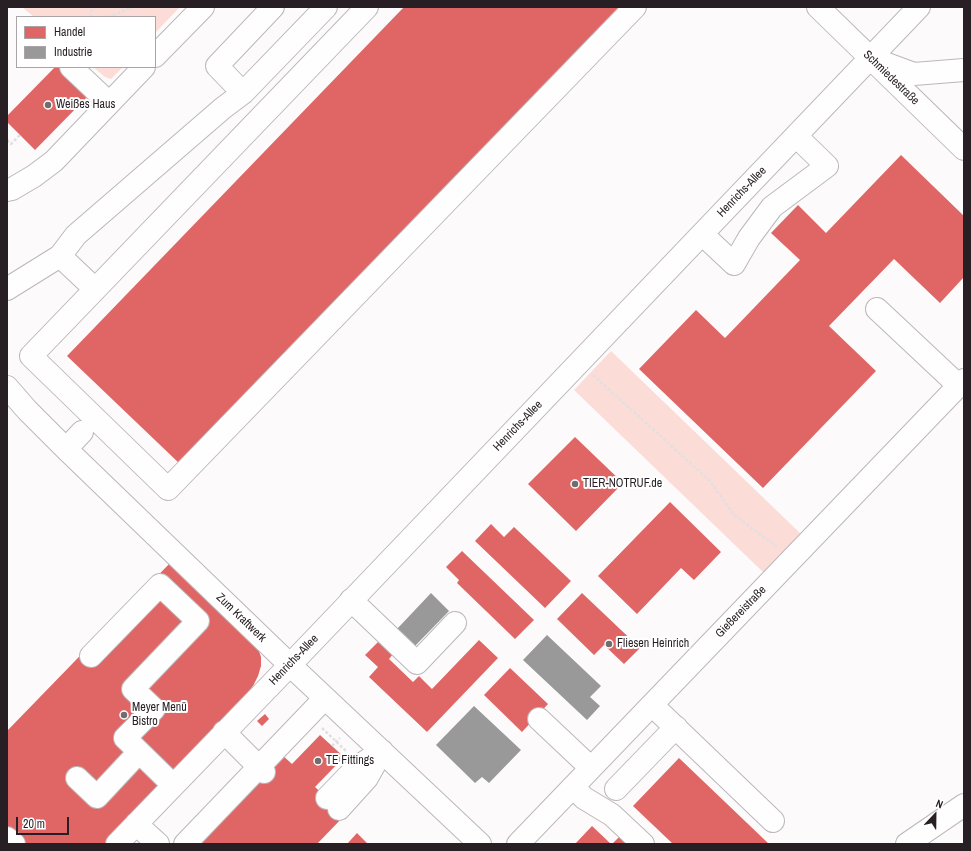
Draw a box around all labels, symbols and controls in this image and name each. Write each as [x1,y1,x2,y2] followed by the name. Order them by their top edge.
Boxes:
[16,16,156,68] legend
[54,24,85,40] text: Handel
[54,44,92,60] text: Industrie
[860,48,922,108] street label: Schmiedestraße
[56,98,115,112] place label: Weißes Haus
[43,100,53,110] marker: Weißes Haus
[714,164,770,220] street label: Henrichs-Allee
[490,398,546,454] street label: Henrichs-Allee
[583,477,662,491] place label: TIER-NOTRUF.de
[570,479,580,489] marker: TIER-NOTRUF.de
[713,583,769,641] street label: Gießereistraße
[213,591,269,645] street label: Zum Kraftwerk
[266,632,322,688] street label: Henrichs-Allee
[617,637,689,651] place label: Fliesen Heinrich
[604,639,614,649] marker: Fliesen Heinrich
[132,701,187,729] place label: Meyer Menü Bistro
[119,710,129,720] marker: Meyer Menü Bistro
[326,754,374,768] place label: TE Fittings
[313,756,323,766] marker: TE Fittings
[915,795,955,835] north arrow
[934,796,945,812] text: N
[18,809,71,835] scale bar
[23,816,45,832] text: 20 m

